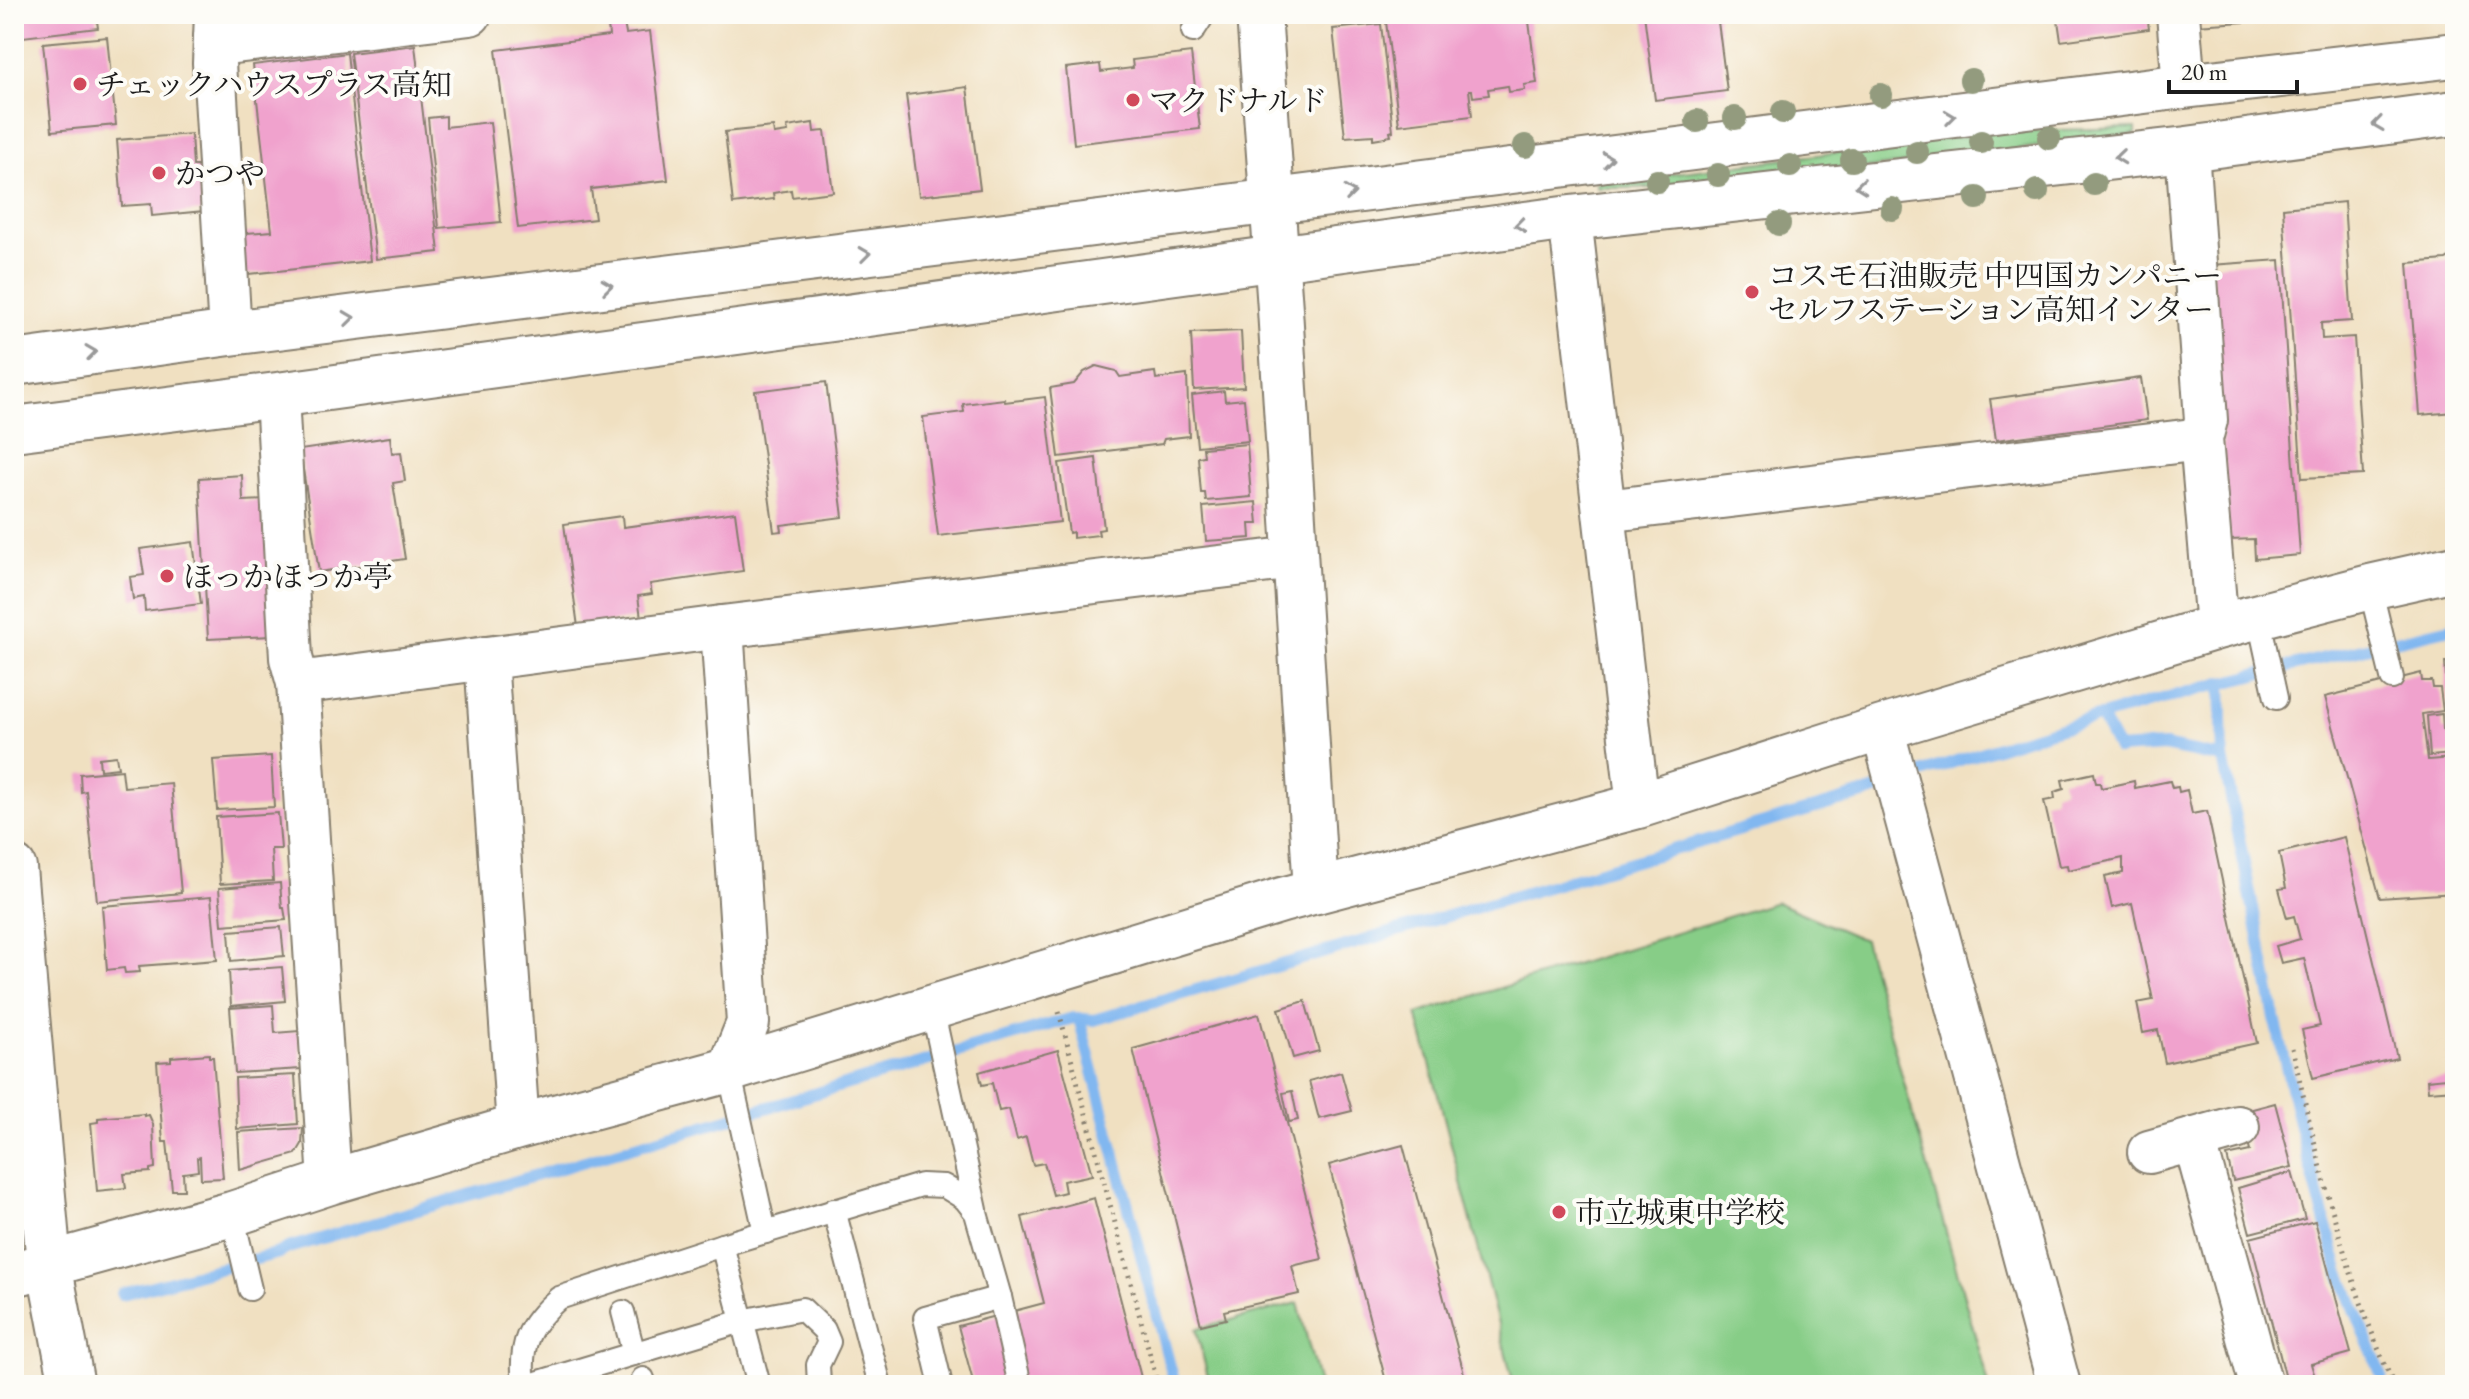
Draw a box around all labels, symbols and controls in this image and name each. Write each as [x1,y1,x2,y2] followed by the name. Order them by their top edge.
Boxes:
[2169,44,2297,94] scale bar
[2181,56,2228,87] text: 20 m
[96,65,452,104] place label: チェックハウスプラス高知
[71,75,89,93] marker: チェックハウスプラス高知
[1149,81,1328,120] place label: マクドナルド
[1124,91,1142,109] marker: マクドナルド
[1943,108,1956,125] one-way arrow
[2371,115,2385,132] one-way arrow
[2113,148,2126,165] one-way arrow
[1602,151,1615,168] one-way arrow
[175,154,265,193] place label: かつや
[150,164,168,182] marker: かつや
[1854,177,1867,194] one-way arrow
[1344,184,1357,201] one-way arrow
[1513,216,1527,233] one-way arrow
[859,245,872,262] one-way arrow
[1768,256,2222,329] place label: コスモ石油販売 中四国カンパニー セルフステーション高知インター
[600,278,614,295] one-way arrow
[1743,283,1761,301] marker: コスモ石油販売 中四国カンパニー セルフステーション高知インター
[343,310,356,327] one-way arrow
[84,344,98,361] one-way arrow
[183,557,393,596] place label: ほっかほっか亭
[158,567,176,585] marker: ほっかほっか亭
[1575,1193,1785,1232] place label: 市立城東中学校
[1550,1203,1568,1221] marker: 市立城東中学校

